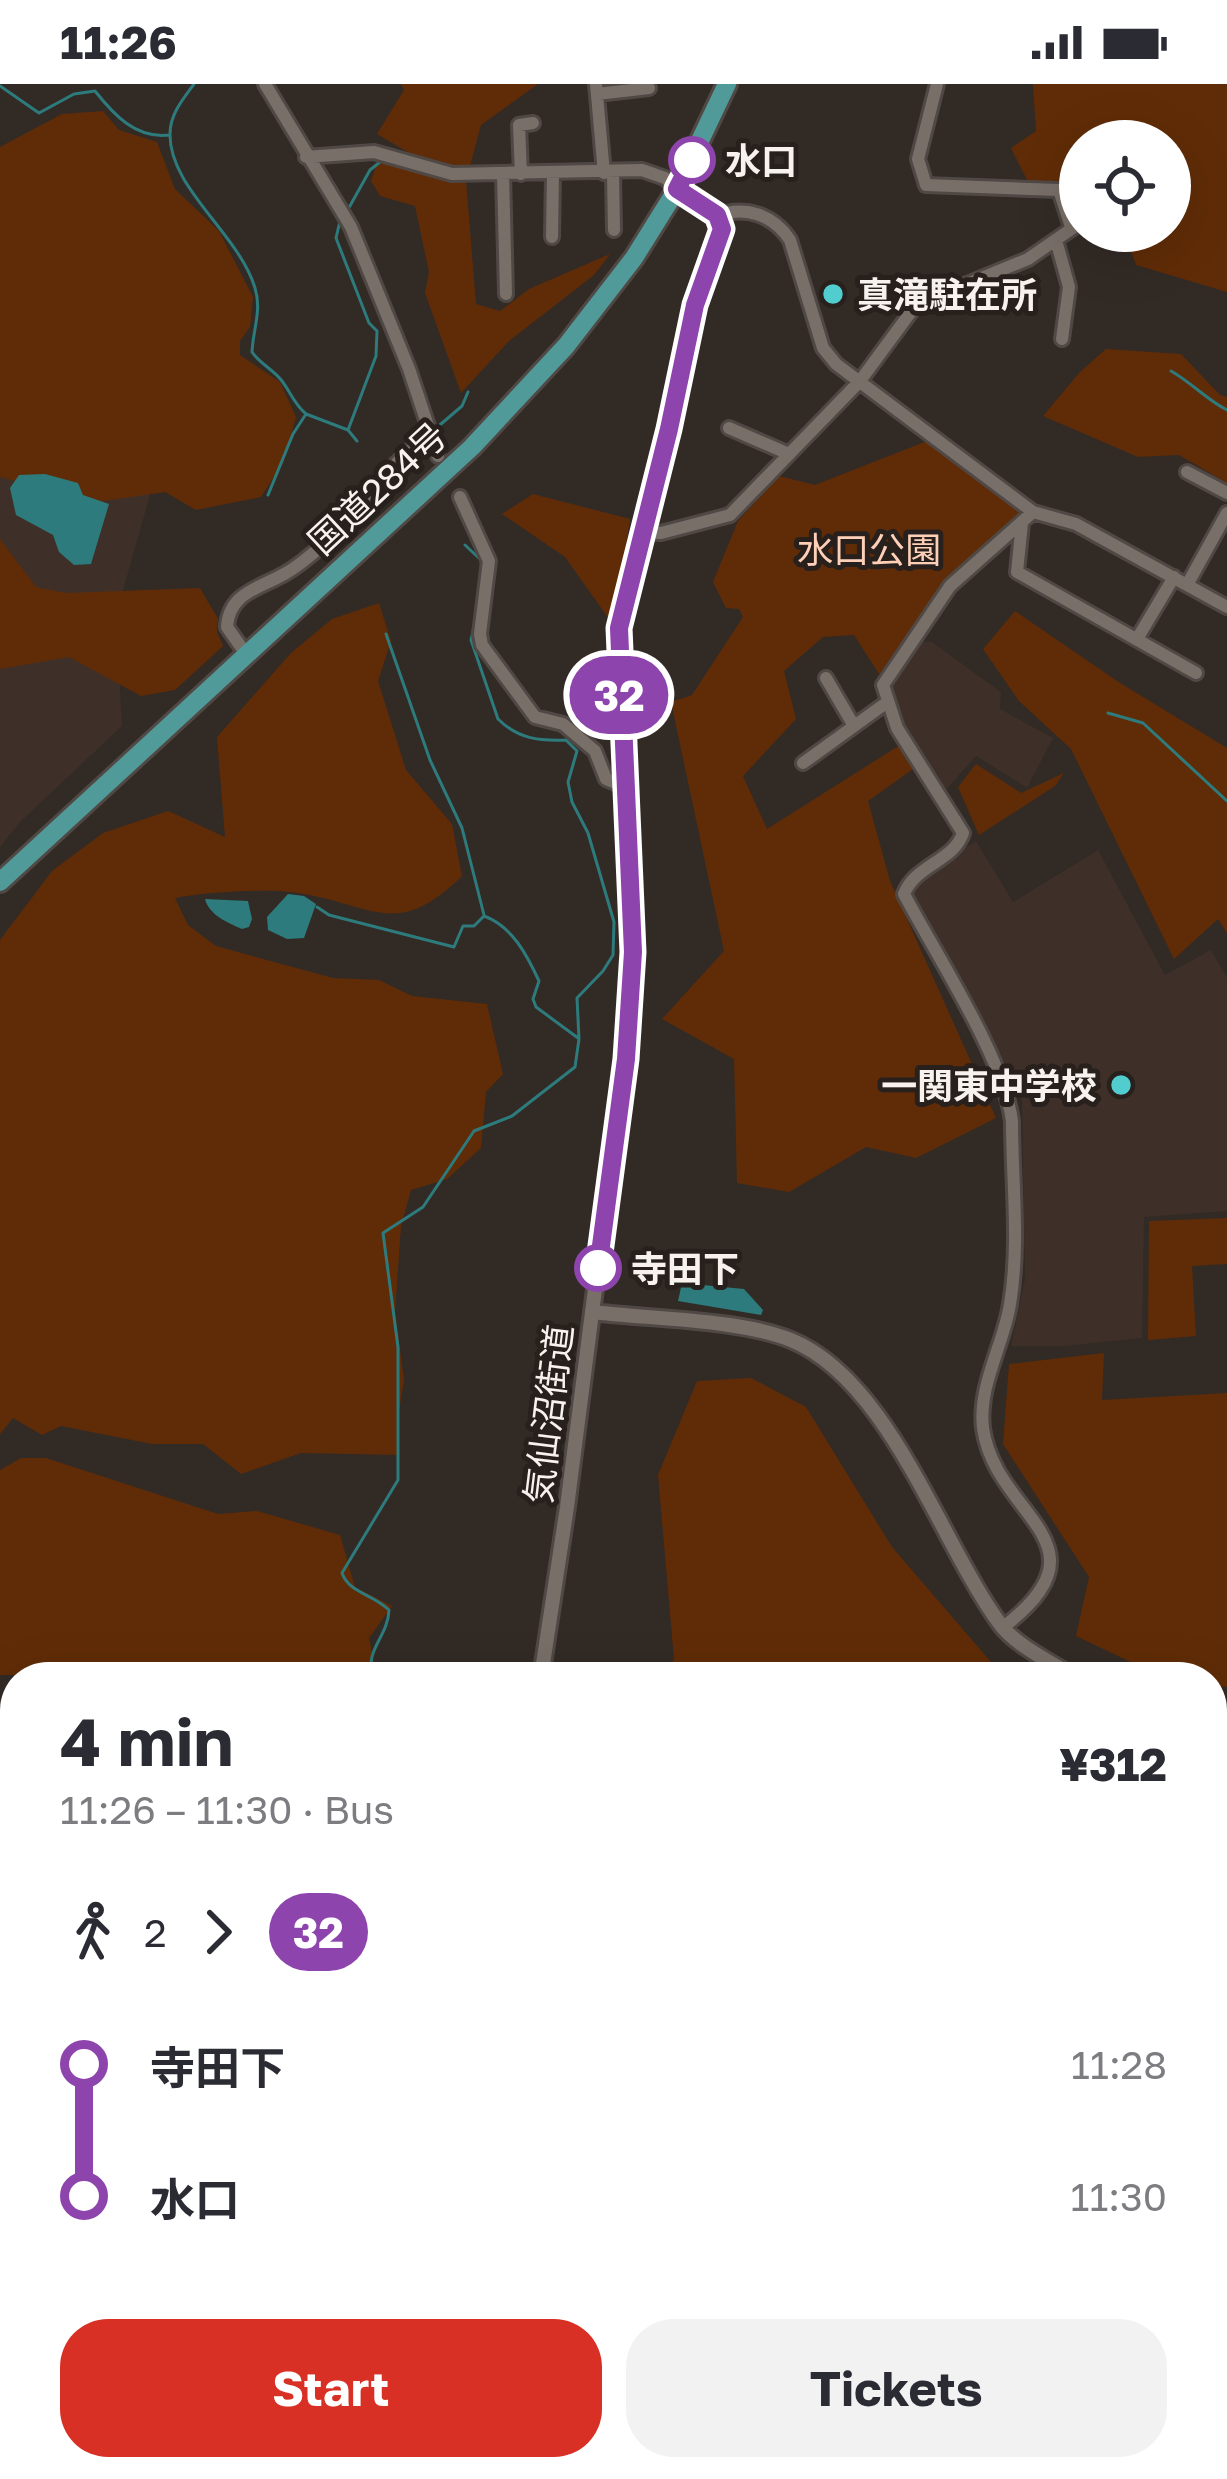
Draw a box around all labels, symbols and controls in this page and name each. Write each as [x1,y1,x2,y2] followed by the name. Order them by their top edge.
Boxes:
[60,15,177,69] text: 11:26
[1059,120,1191,252] map controls
[1059,120,1191,252] button: locate
[670,138,714,182] marker: 水口
[725,139,797,182] place label: 水口
[857,273,1037,316] place label: 真滝駐在所
[820,281,846,307] marker: 真滝駐在所
[299,413,455,563] street label: 国道284号
[797,528,941,571] park label: 水口公園
[565,656,673,734] line badge: 32
[593,670,645,720] text: 32
[881,1064,1097,1107] place label: 一関東中学校
[1108,1072,1134,1098] marker: 一関東中学校
[576,1246,620,1290] marker: 寺田下
[631,1247,739,1290] place label: 寺田下
[516,1322,580,1506] street label: 気仙沼街道
[60,1701,234,1781] text: 4 min
[1059,1737,1167,1791] text: ¥312
[60,1786,394,1833] text: 11:26 – 11:30 · Bus
[60,1899,126,1965] icon: walk
[185,1899,251,1965] icon: forward
[293,1907,344,1957] text: 32
[144,1909,167,1956] text: 2
[150,2040,285,2094] text: 寺田下
[1071,2041,1167,2088] text: 11:28
[150,2172,240,2226] text: 水口
[1070,2173,1167,2220] text: 11:30
[60,2319,602,2457] button: Start
[626,2319,1167,2457] button: Tickets

